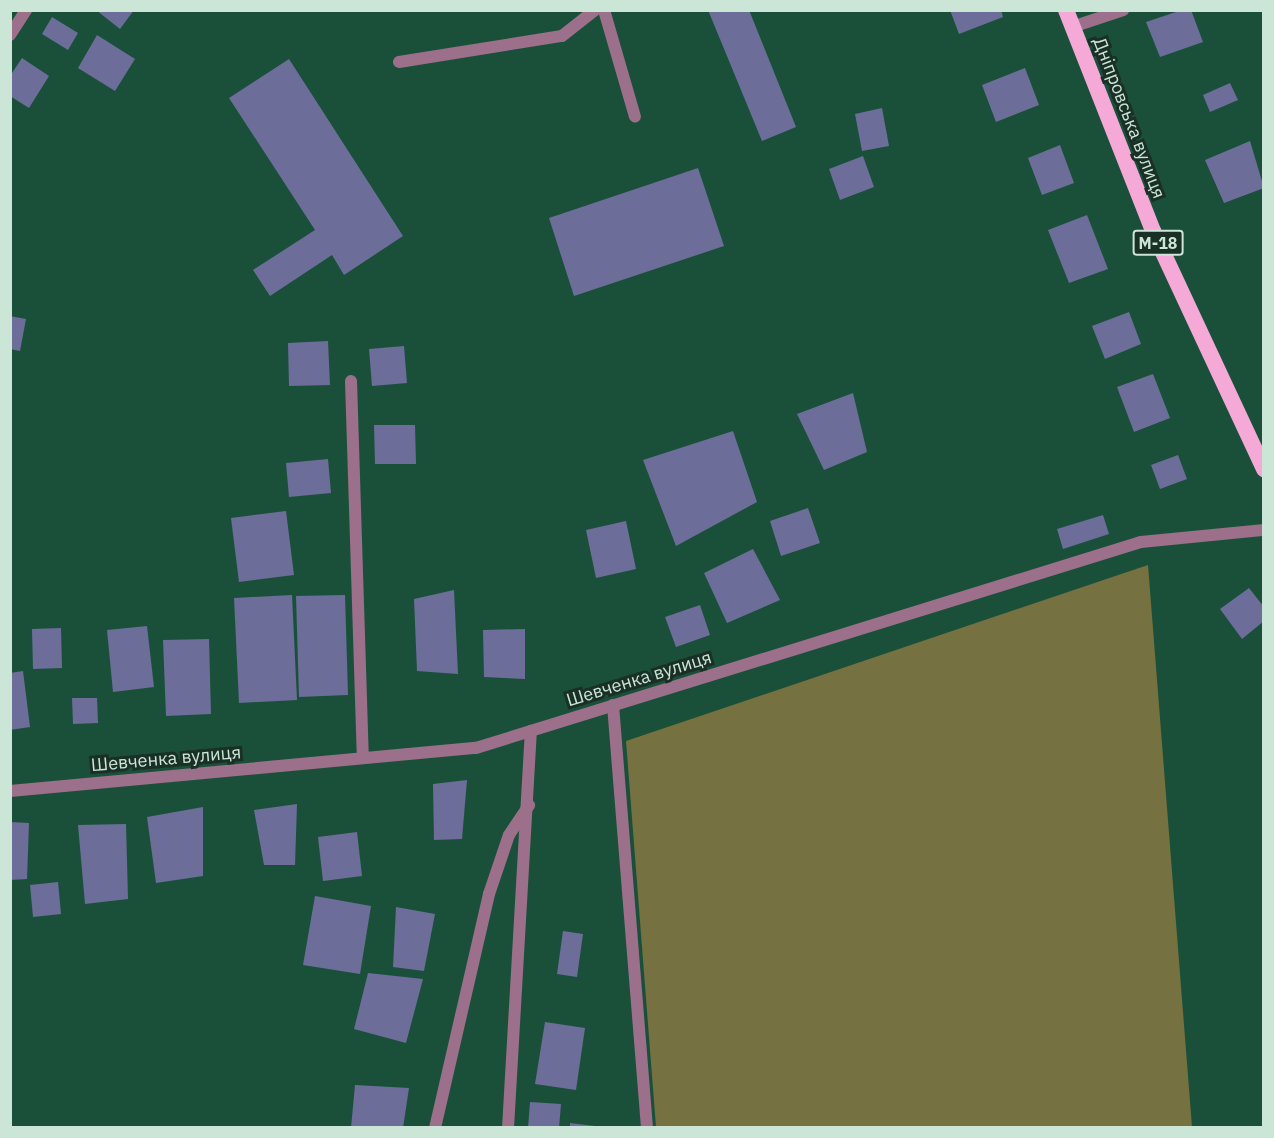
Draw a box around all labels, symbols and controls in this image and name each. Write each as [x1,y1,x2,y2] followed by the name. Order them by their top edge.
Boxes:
[1088,34,1170,202] street label: Дніпровська вулиця
[1132,230,1184,256] road number: М-18
[564,647,714,711] street label: Шевченка вулиця
[90,742,242,776] street label: Шевченка вулиця

